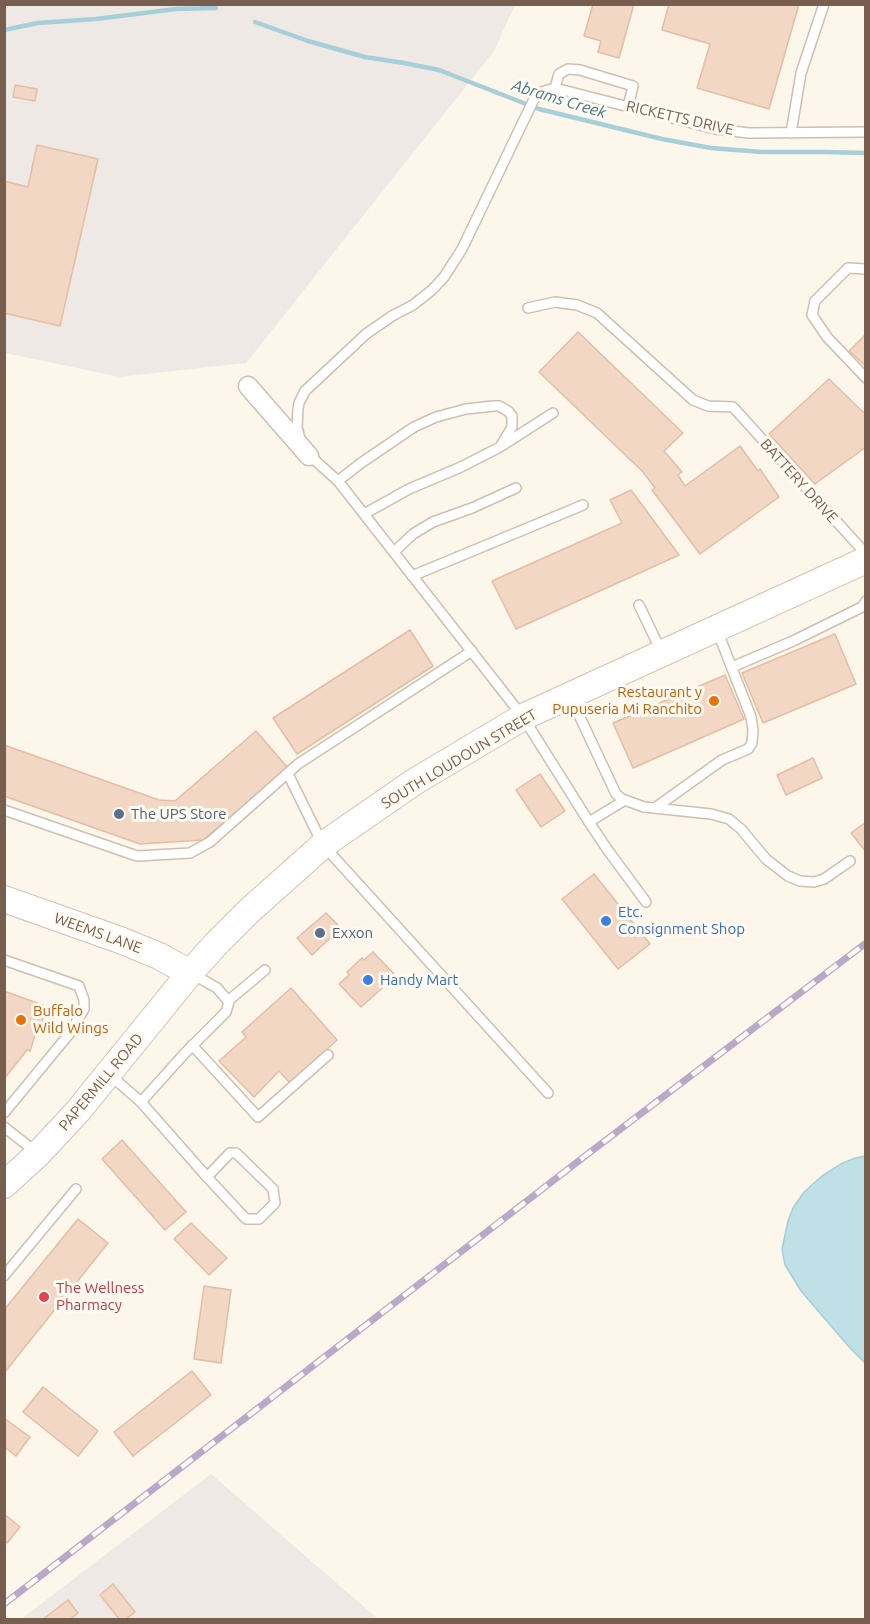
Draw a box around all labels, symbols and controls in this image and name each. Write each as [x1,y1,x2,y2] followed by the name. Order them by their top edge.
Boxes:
[509,76,609,122] water label: Abrams Creek
[624,97,736,139] street label: RICKETTS DRIVE
[757,435,841,527] street label: BATTERY DRIVE
[552,683,702,718] place label: Restaurant y Pupuseria Mi Ranchito
[707,694,721,708] marker: Restaurant y Pupuseria Mi Ranchito
[378,705,540,813] street label: SOUTH LOUDOUN STREET
[131,805,227,823] place label: The UPS Store
[112,807,126,821] marker: The UPS Store
[618,903,745,938] place label: Etc. Consignment Shop
[52,909,144,957] street label: WEEMS LANE
[599,914,613,928] marker: Etc. Consignment Shop
[332,924,373,942] place label: Exxon
[313,926,327,940] marker: Exxon
[380,971,458,989] place label: Handy Mart
[361,973,375,987] marker: Handy Mart
[33,1002,108,1037] place label: Buffalo Wild Wings
[14,1013,28,1027] marker: Buffalo Wild Wings
[55,1030,147,1134] street label: PAPERMILL ROAD
[56,1279,144,1314] place label: The Wellness Pharmacy
[37,1290,51,1304] marker: The Wellness Pharmacy

